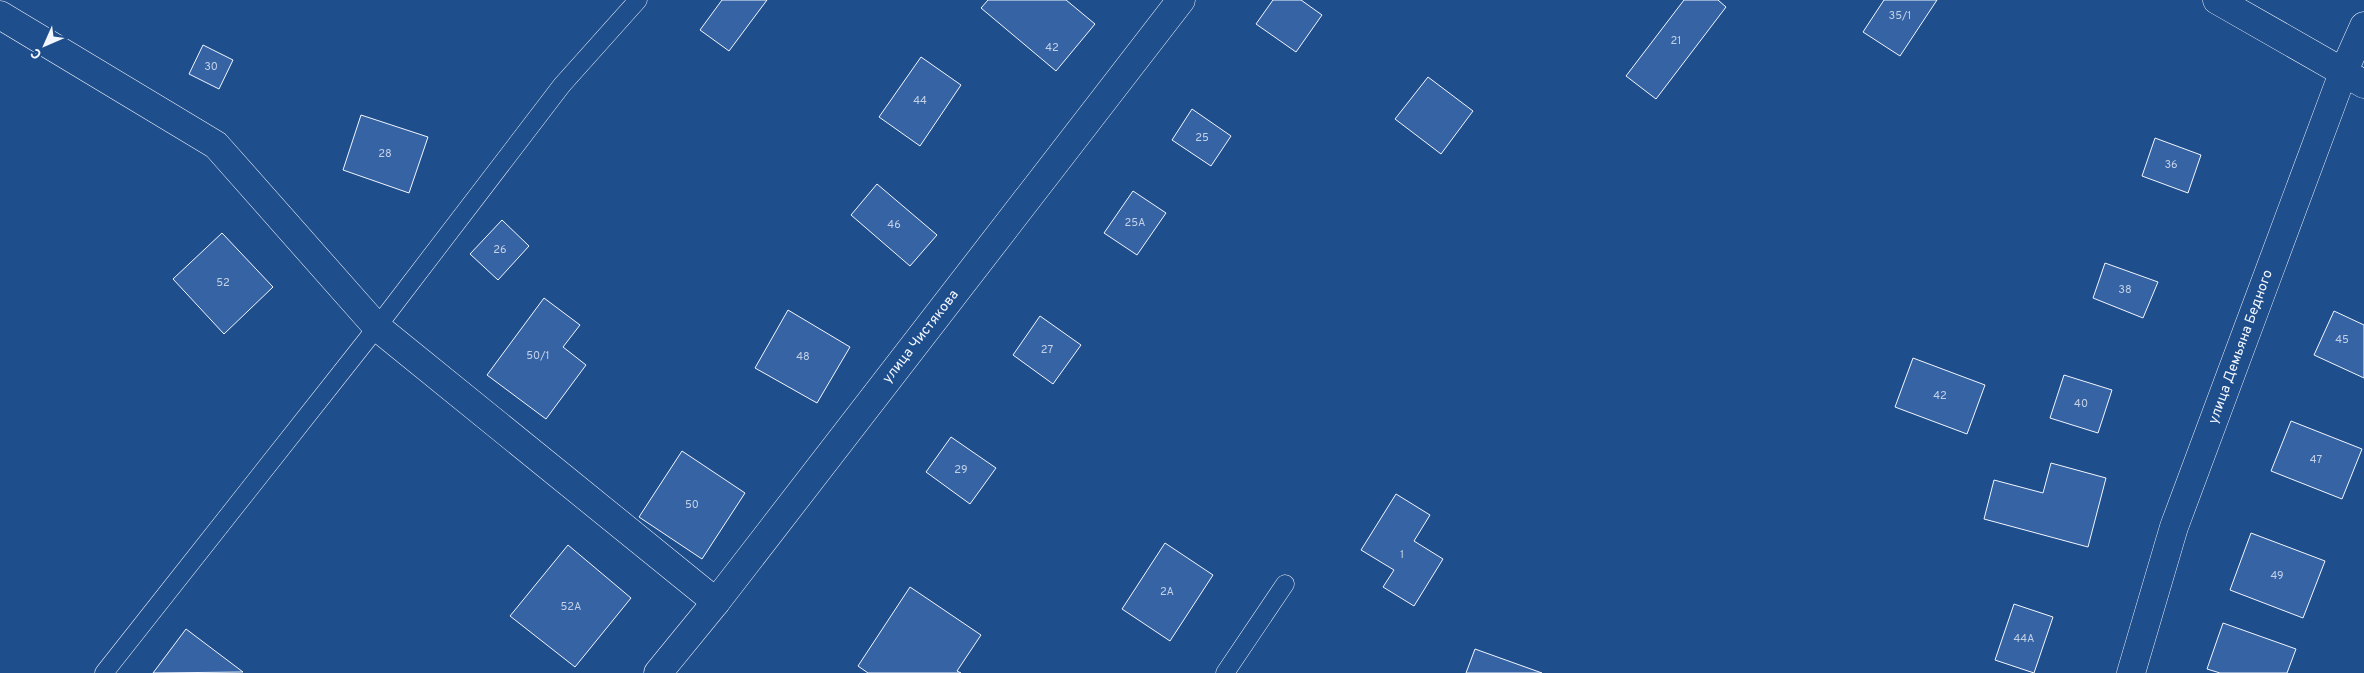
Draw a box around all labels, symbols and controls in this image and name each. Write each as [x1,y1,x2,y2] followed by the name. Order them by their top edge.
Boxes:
[1889,9,1911,23] house number: 35/1
[20,20,70,70] north arrow
[1671,34,1681,48] house number: 21
[1045,41,1059,55] house number: 42
[28,44,46,62] text: С
[204,60,218,74] house number: 30
[913,94,927,108] house number: 44
[1195,131,1209,145] house number: 25
[378,147,392,161] house number: 28
[2164,158,2178,172] house number: 36
[1125,216,1145,230] house number: 25А
[887,218,901,232] house number: 46
[493,243,507,257] house number: 26
[2205,267,2277,426] street label: улица Демьяна Бедного
[216,276,230,290] house number: 52
[2118,283,2132,297] house number: 38
[879,287,963,387] street label: улица Чистякова
[2335,333,2349,347] house number: 45
[1041,343,1053,357] house number: 27
[526,349,550,363] house number: 50/1
[796,350,810,364] house number: 48
[1933,389,1947,403] house number: 42
[2074,397,2088,411] house number: 40
[2310,453,2322,467] house number: 47
[954,463,968,477] house number: 29
[685,498,699,512] house number: 50
[1400,548,1404,562] house number: 1
[2270,569,2284,583] house number: 49
[1160,585,1174,599] house number: 2А
[561,600,581,614] house number: 52А
[2014,632,2034,646] house number: 44А

